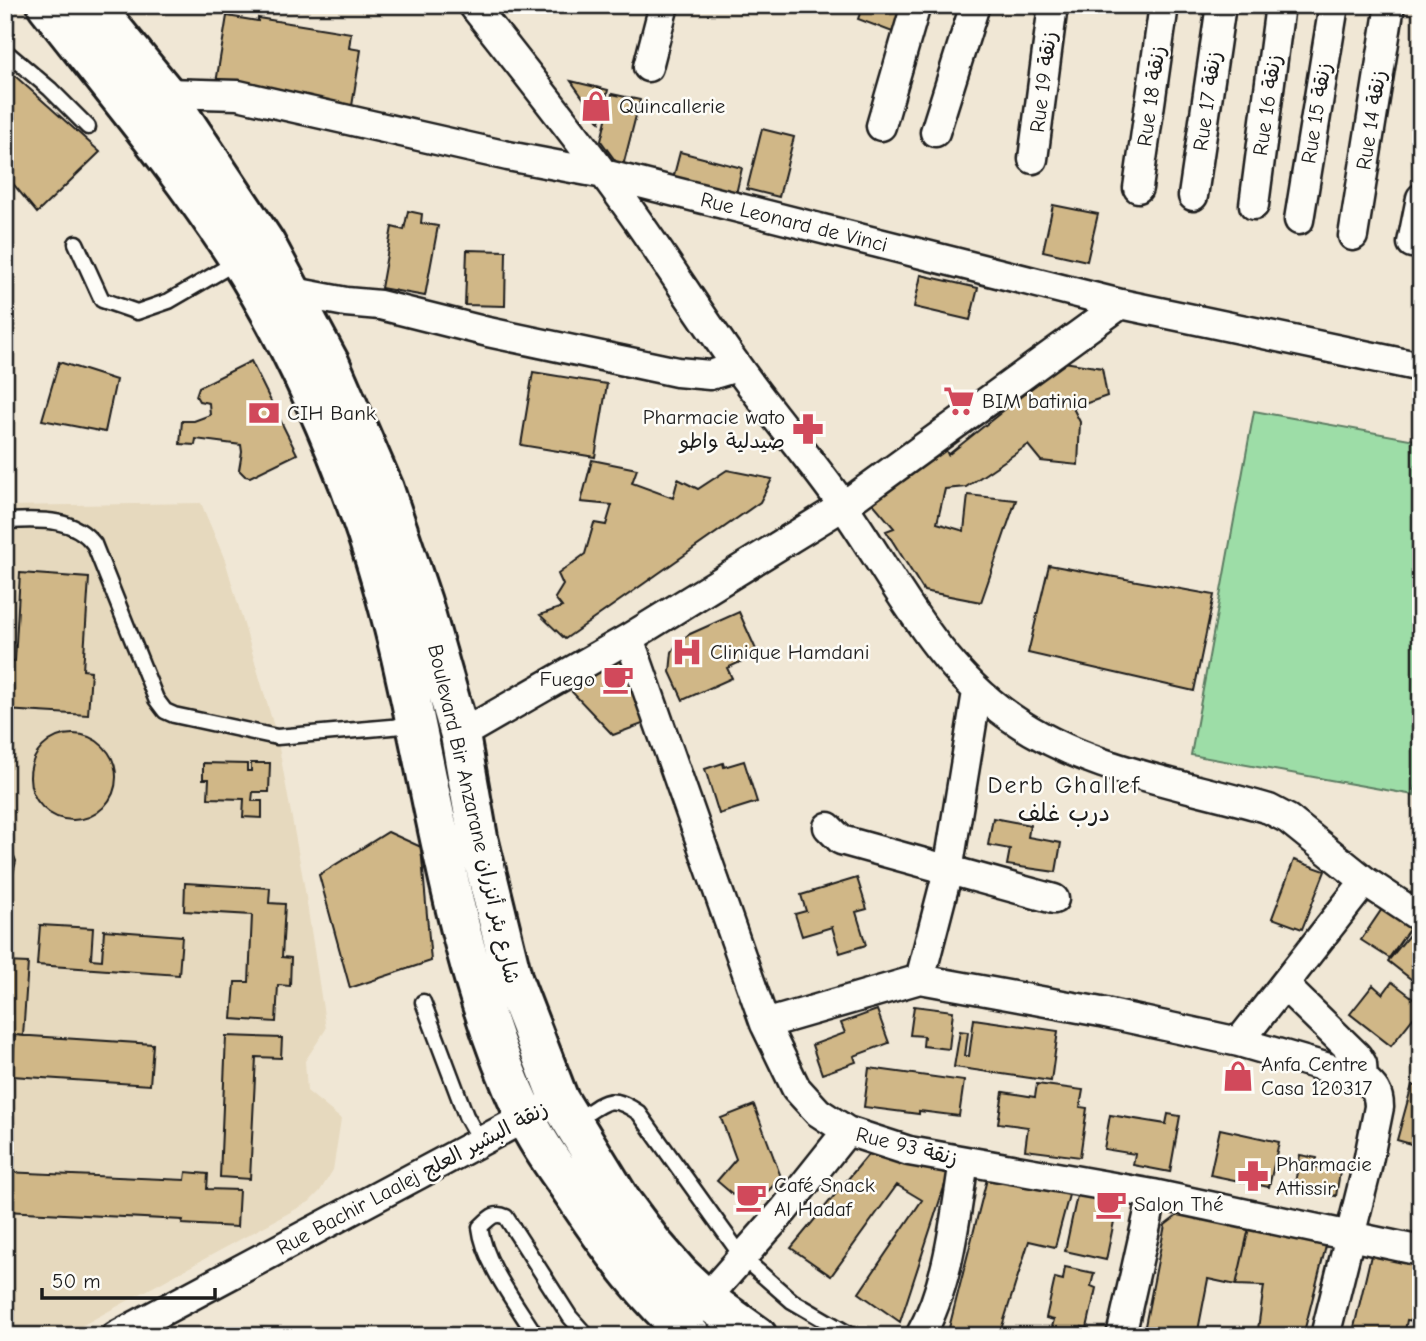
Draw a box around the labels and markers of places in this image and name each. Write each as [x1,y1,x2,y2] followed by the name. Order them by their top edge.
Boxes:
[579,89,613,123] shop icon: Quincallerie
[619,94,725,118] place label: Quincallerie
[942,384,976,418] supermarket icon: BIM batinia
[982,389,1088,413] place label: BIM batinia
[247,396,281,430] bank icon: CIH Bank
[287,401,376,425] place label: CIH Bank
[643,405,785,454] place label: Pharmacie wato صيدلية واطو
[791,412,825,446] pharmacy icon: Pharmacie wato صيدلية واطو
[670,635,704,669] hospital icon: Clinique Hamdani
[710,640,869,664] place label: Clinique Hamdani
[601,662,635,696] cafe icon: Fuego
[539,667,595,691] place label: Fuego
[1261,1052,1372,1100] place label: Anfa Centre Casa 120317
[1221,1059,1255,1093] shop icon: Anfa Centre Casa 120317
[1276,1152,1372,1200] place label: Pharmacie Attissir
[1236,1159,1270,1193] pharmacy icon: Pharmacie Attissir
[774,1173,875,1221] place label: Café Snack Al Hadaf
[734,1180,768,1214] cafe icon: Café Snack Al Hadaf
[1094,1187,1128,1221] cafe icon: Salon Thé
[1134,1192,1224,1216] place label: Salon Thé

